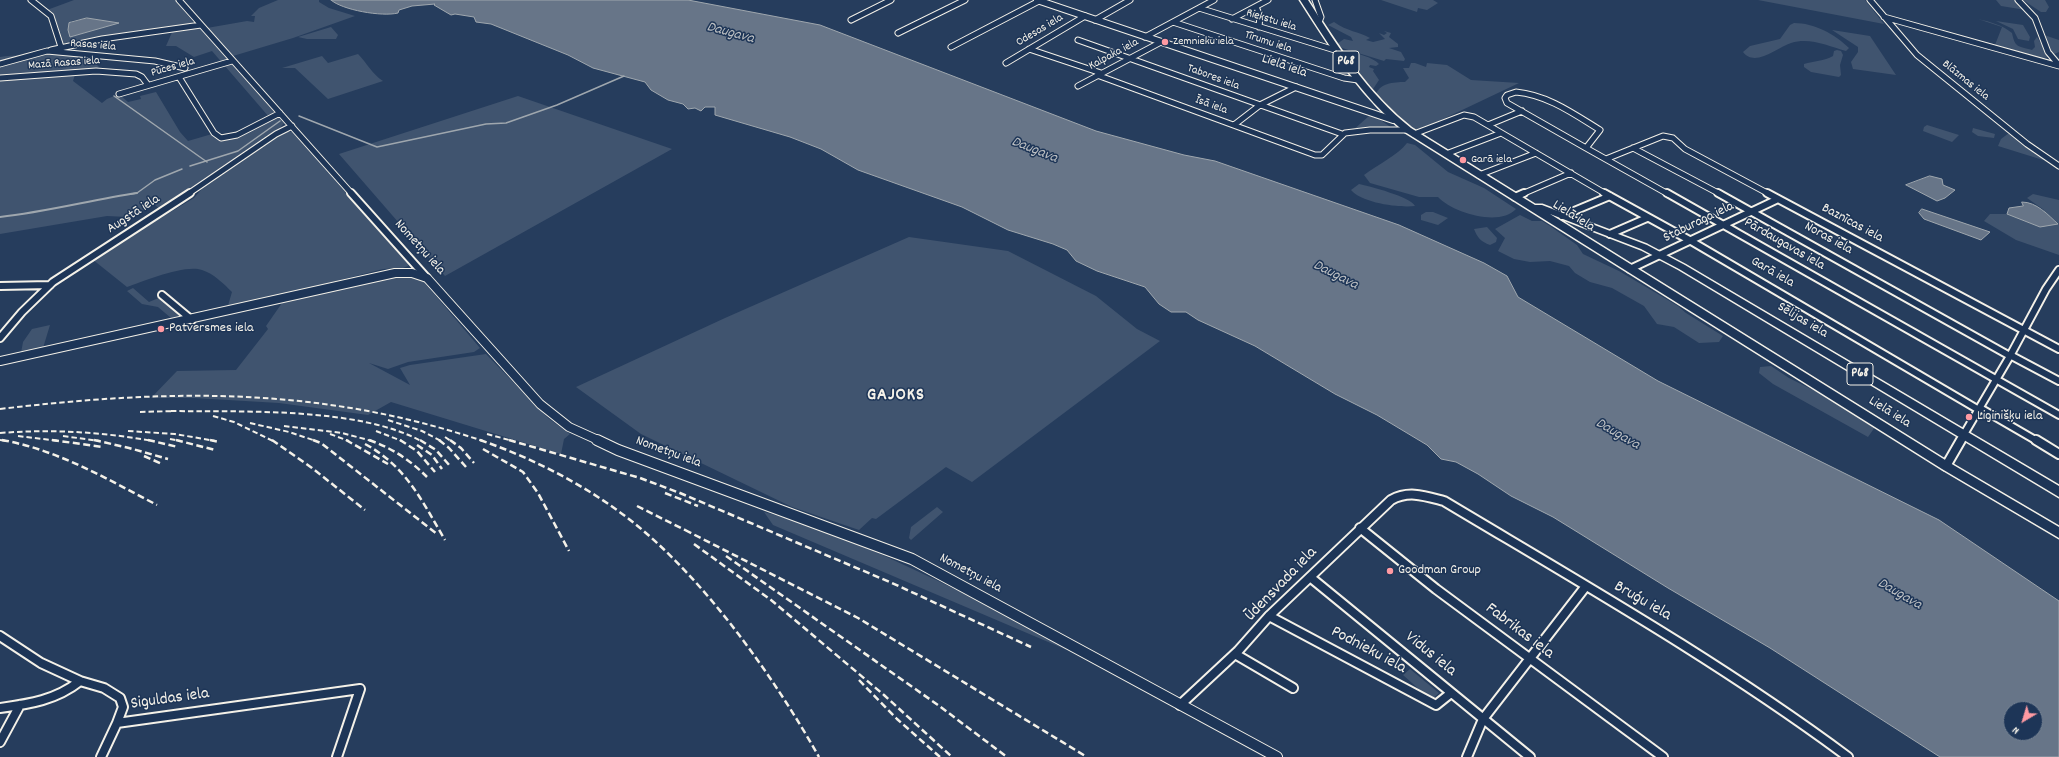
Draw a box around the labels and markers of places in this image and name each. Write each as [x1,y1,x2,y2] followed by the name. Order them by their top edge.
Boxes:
[1173,35,1234,49] place label: Zemnieku iela
[1160,37,1170,47] marker: Zemnieku iela
[1471,153,1512,167] place label: Garā iela
[1458,155,1468,165] marker: Garā iela
[169,321,254,337] place label: Patversmes iela
[156,324,166,334] marker: Patversmes iela
[1977,409,2043,425] place label: Liginišķu iela
[1964,412,1974,422] marker: Liginišķu iela
[1398,563,1481,579] place label: Goodman Group
[1385,566,1395,576] marker: Goodman Group

